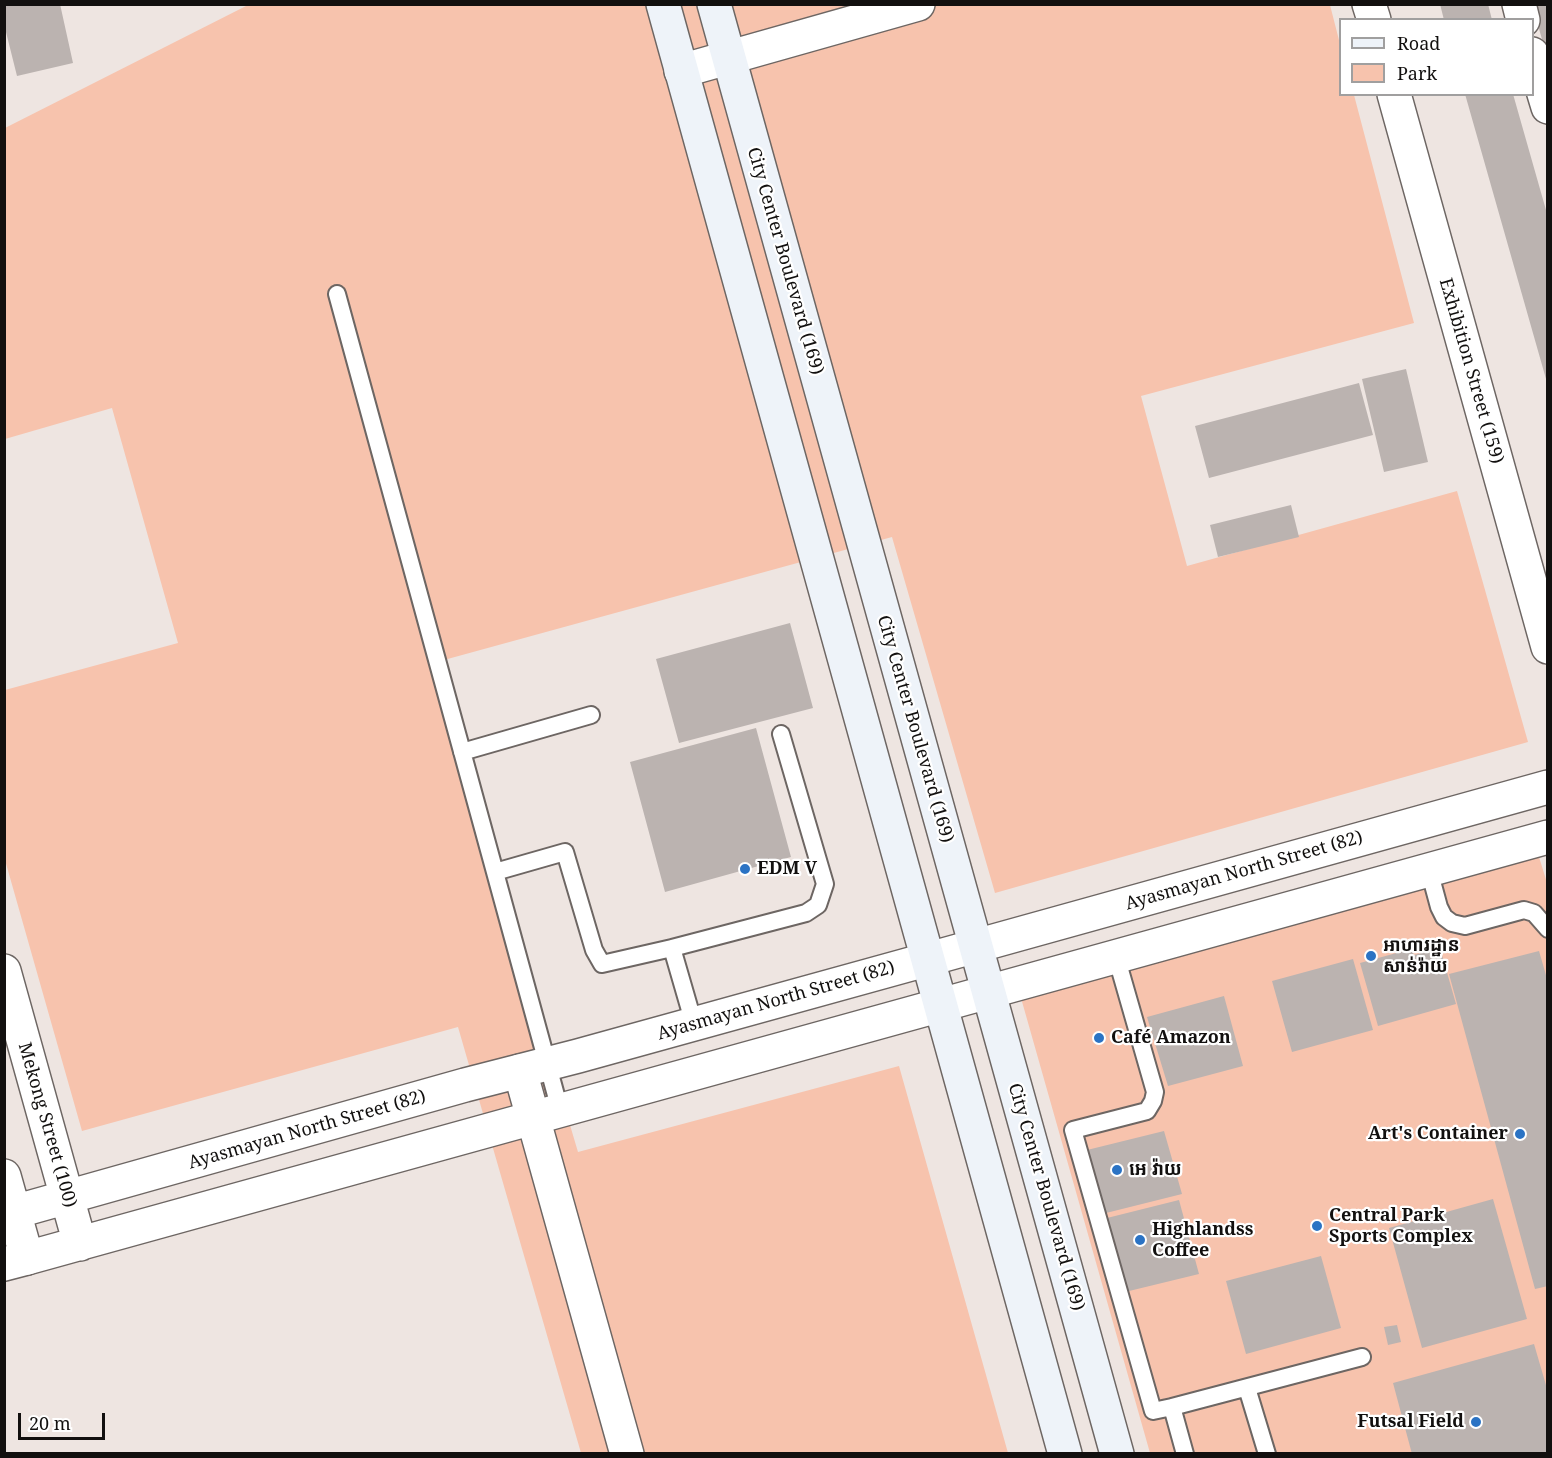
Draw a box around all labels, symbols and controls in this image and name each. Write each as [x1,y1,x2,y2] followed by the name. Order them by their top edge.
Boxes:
[1339,18,1534,96] legend
[1397,31,1440,55] text: Road
[1397,61,1437,85] text: Park
[742,145,828,377] street label: City Center Boulevard (169)
[1434,276,1508,466] street label: Exhibition Street (159)
[872,613,958,845] street label: City Center Boulevard (169)
[1123,827,1365,915] street label: Ayasmayan North Street (82)
[757,858,817,880] place label: EDM V
[738,862,752,876] marker: EDM V
[1383,935,1460,978] place label: អាហារដ្ឋាន សាន់រ៉ាយ
[1364,949,1378,963] marker: អាហារដ្ឋាន សាន់រ៉ាយ
[655,957,897,1045] street label: Ayasmayan North Street (82)
[1111,1027,1231,1049] place label: Café Amazon
[1092,1031,1106,1045] marker: Café Amazon
[13,1040,81,1210] street label: Mekong Street (100)
[1003,1081,1089,1313] street label: City Center Boulevard (169)
[186,1086,428,1174] street label: Ayasmayan North Street (82)
[1368,1123,1508,1145] place label: Art's Container
[1513,1127,1527,1141] marker: Art's Container
[1129,1159,1182,1181] place label: អេ វ៉ាយ
[1110,1163,1124,1177] marker: អេ វ៉ាយ
[1329,1205,1473,1248] place label: Central Park Sports Complex
[1152,1219,1253,1262] place label: Highlandss Coffee
[1310,1219,1324,1233] marker: Central Park Sports Complex
[1133,1233,1147,1247] marker: Highlandss Coffee
[21,1401,108,1439] scale bar
[29,1411,71,1435] text: 20 m
[1357,1411,1464,1433] place label: Futsal Field
[1469,1415,1483,1429] marker: Futsal Field

